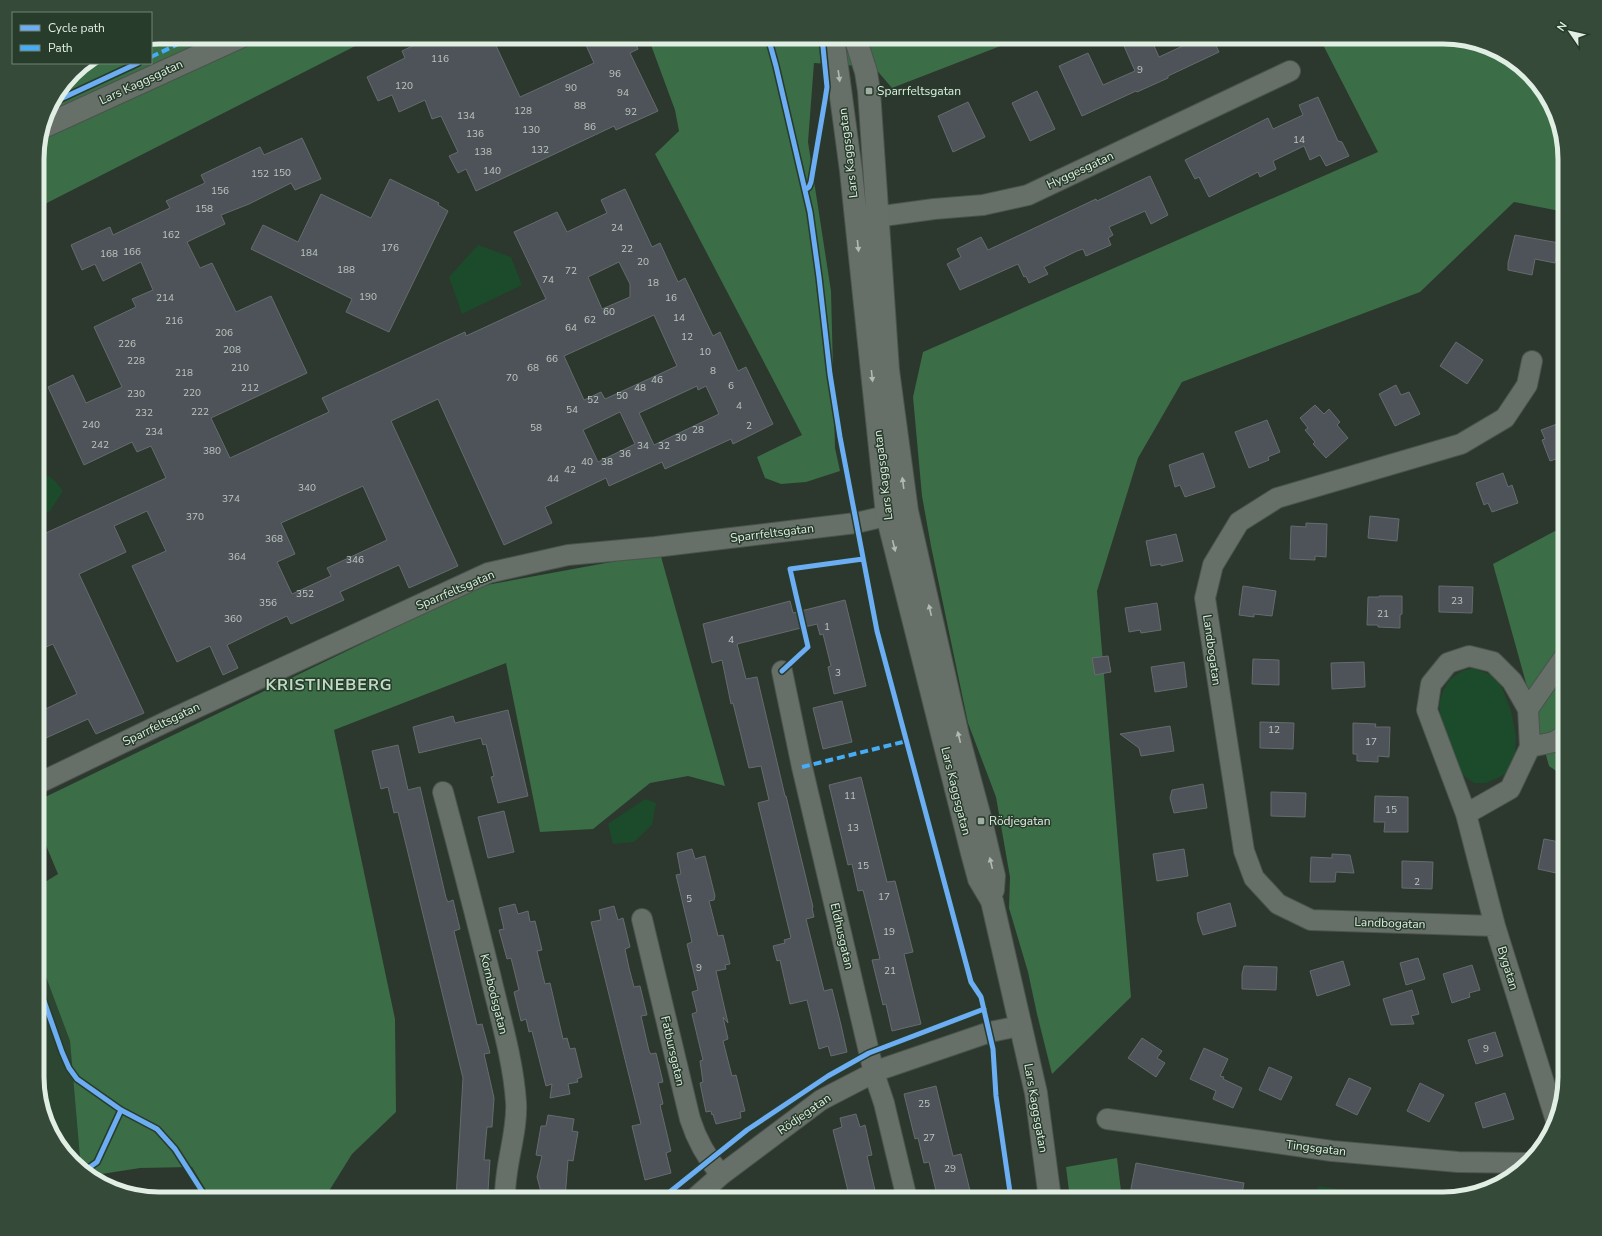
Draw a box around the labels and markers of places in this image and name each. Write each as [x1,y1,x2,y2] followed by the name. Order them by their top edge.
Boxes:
[877,83,961,99] place label: Sparrfeltsgatan
[864,86,874,96] marker: Sparrfeltsgatan
[989,813,1051,829] place label: Rödjegatan
[976,816,986,826] marker: Rödjegatan

